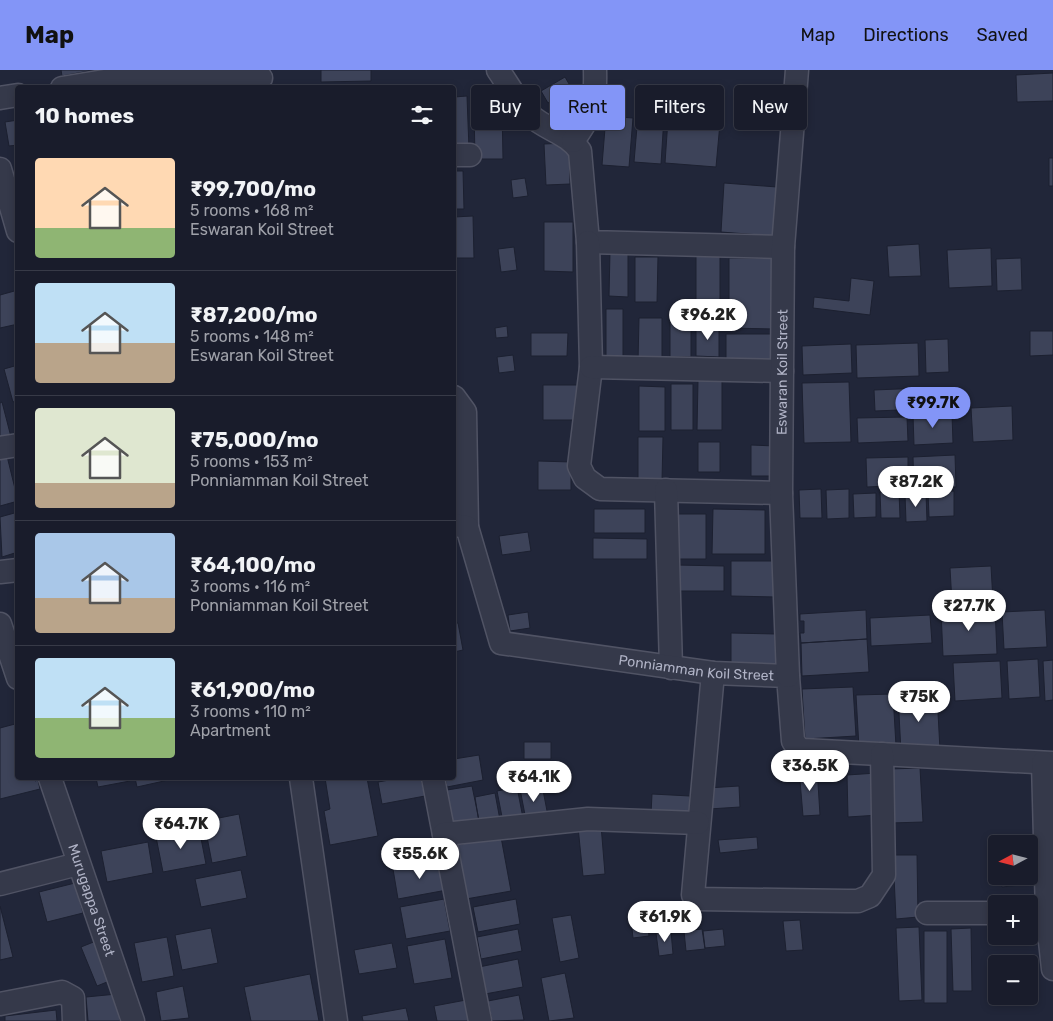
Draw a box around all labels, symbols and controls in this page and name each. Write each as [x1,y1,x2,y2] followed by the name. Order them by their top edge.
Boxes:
[25,21,74,49] text: Map
[800,24,835,46] text: Map
[863,24,949,46] text: Directions
[977,24,1028,46] text: Saved
[471,85,540,130] chip: Buy
[550,85,625,130] chip: Rent
[635,85,724,130] chip: Filters
[734,85,807,130] chip: New
[408,101,436,129] icon: filters
[35,103,134,128] text: 10 homes
[190,176,316,201] text: ₹99,700/mo
[75,178,135,238] icon: home
[190,201,314,220] text: 5 rooms · 168 m²
[190,220,334,239] text: Eswaran Koil Street
[667,298,749,341] pin: ₹96.2K
[190,302,318,327] text: ₹87,200/mo
[75,303,135,363] icon: home
[680,305,736,324] text: ₹96.2K
[773,309,791,435] street label: Eswaran Koil Street
[190,327,314,346] text: 5 rooms · 148 m²
[190,346,334,365] text: Eswaran Koil Street
[892,386,974,429] pin: ₹99.7K
[906,393,960,412] text: ₹99.7K
[190,427,319,452] text: ₹75,000/mo
[75,428,135,488] icon: home
[190,452,313,471] text: 5 rooms · 153 m²
[875,466,957,508] pin: ₹87.2K
[190,471,369,490] text: Ponniamman Koil Street
[889,472,943,491] text: ₹87.2K
[190,552,316,577] text: ₹64,100/mo
[75,553,135,613] icon: home
[190,577,310,596] text: 3 rooms · 116 m²
[928,590,1010,632] pin: ₹27.7K
[190,596,369,615] text: Ponniamman Koil Street
[943,596,995,615] text: ₹27.7K
[617,652,775,684] street label: Ponniamman Koil Street
[190,677,315,702] text: ₹61,900/mo
[75,678,135,738] icon: home
[889,680,949,723] pin: ₹75K
[899,687,939,706] text: ₹75K
[190,702,311,721] text: 3 rooms · 110 m²
[190,721,270,740] text: Apartment
[769,750,851,792] pin: ₹36.5K
[782,756,838,775] text: ₹36.5K
[493,760,575,803] pin: ₹64.1K
[508,767,560,786] text: ₹64.1K
[140,808,222,850] pin: ₹64.7K
[154,814,208,833] text: ₹64.7K
[988,835,1038,885] north arrow
[988,835,1038,1005] map controls
[379,838,461,880] pin: ₹55.6K
[64,842,118,959] street label: Murugappa Street
[392,844,448,863] text: ₹55.6K
[988,895,1038,945] button: +
[624,900,706,943] pin: ₹61.9K
[639,907,691,926] text: ₹61.9K
[988,955,1038,1005] button: −

